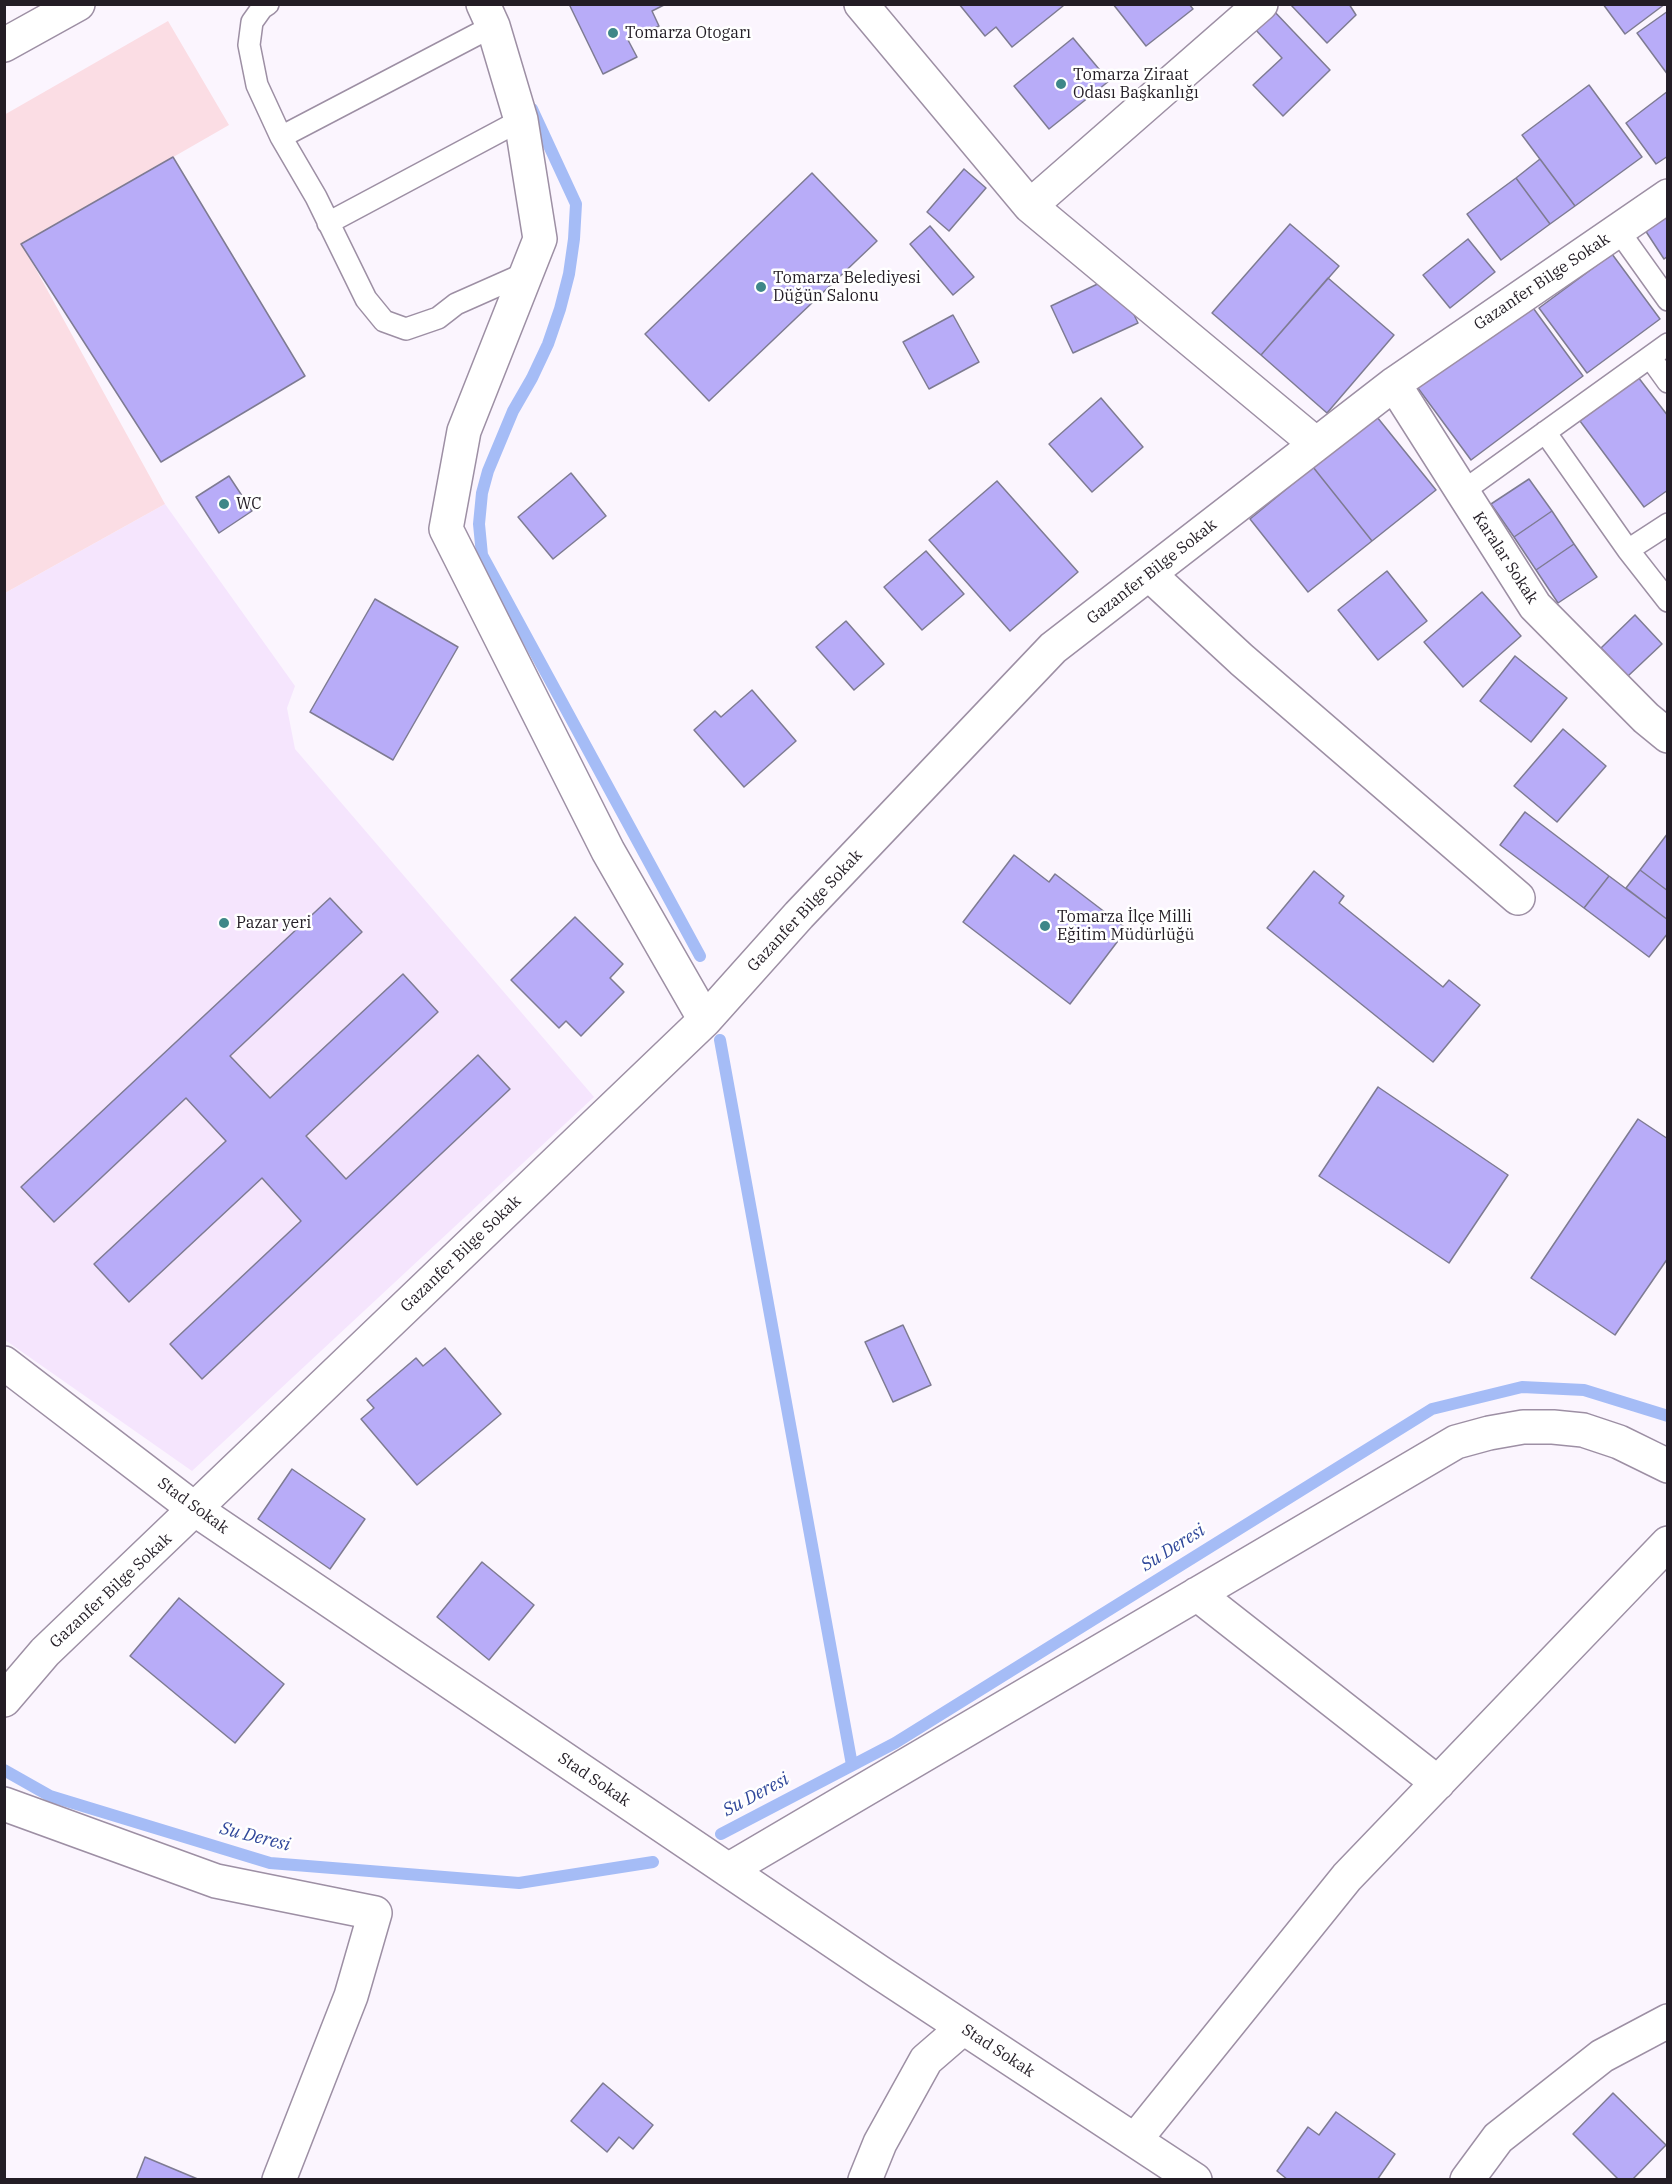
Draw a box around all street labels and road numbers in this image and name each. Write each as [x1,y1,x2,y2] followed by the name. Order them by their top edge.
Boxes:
[1470,229,1614,335] street label: Gazanfer Bilge Sokak
[1468,508,1542,608] street label: Karalar Sokak
[1083,515,1221,629] street label: Gazanfer Bilge Sokak
[744,846,866,976] street label: Gazanfer Bilge Sokak
[397,1192,525,1316] street label: Gazanfer Bilge Sokak
[154,1474,232,1538] street label: Stad Sokak
[46,1530,176,1652] street label: Gazanfer Bilge Sokak
[554,1749,634,1811] street label: Stad Sokak
[958,2020,1038,2082] street label: Stad Sokak

